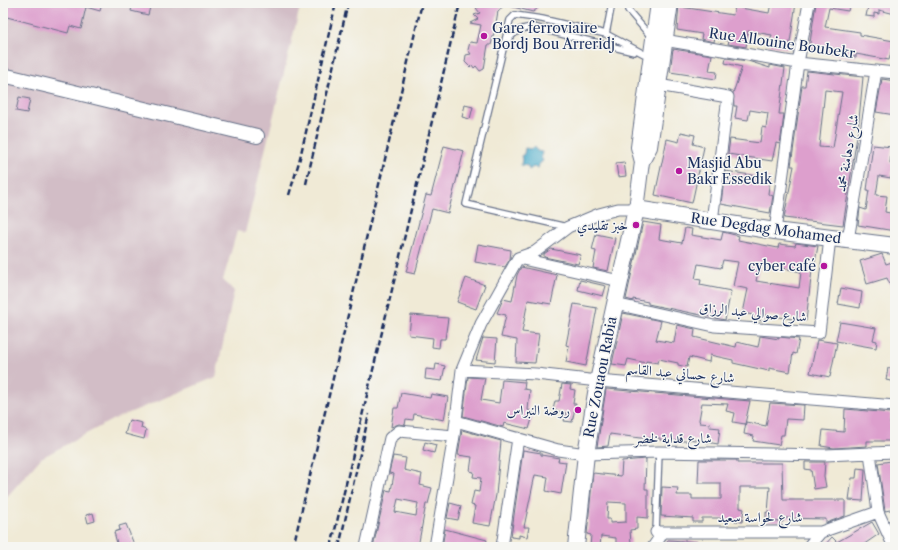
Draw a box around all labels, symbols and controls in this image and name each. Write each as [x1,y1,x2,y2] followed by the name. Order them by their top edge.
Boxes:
[492,19,615,53] place label: Gare ferroviaire Bordj Bou Arreridj
[708,24,856,62] street label: Rue Allouine Boubekr
[479,31,489,41] marker: Gare ferroviaire Bordj Bou Arreridj
[831,113,866,194] street label: شارع دهامنة محمد
[687,154,773,188] place label: Masjid Abu Bakr Essedik
[674,166,684,176] marker: Masjid Abu Bakr Essedik
[690,209,843,248] street label: Rue Degdag Mohamed
[577,216,628,237] place label: خبز تقليدي
[631,220,641,230] marker: خبز تقليدي
[748,257,816,275] place label: cyber café
[819,261,829,271] marker: cyber café
[698,298,808,329] street label: شارع صوالي عبد الرزاق
[579,314,621,439] street label: Rue Zouaou Rabia
[624,359,735,392] street label: شارع حساني عبد القاسم
[506,401,570,419] place label: روضة النبراس
[573,405,583,415] marker: روضة النبراس
[632,429,712,450] street label: شارع قداية لخضر
[718,508,802,529] street label: شارع لحواسة سعيد

